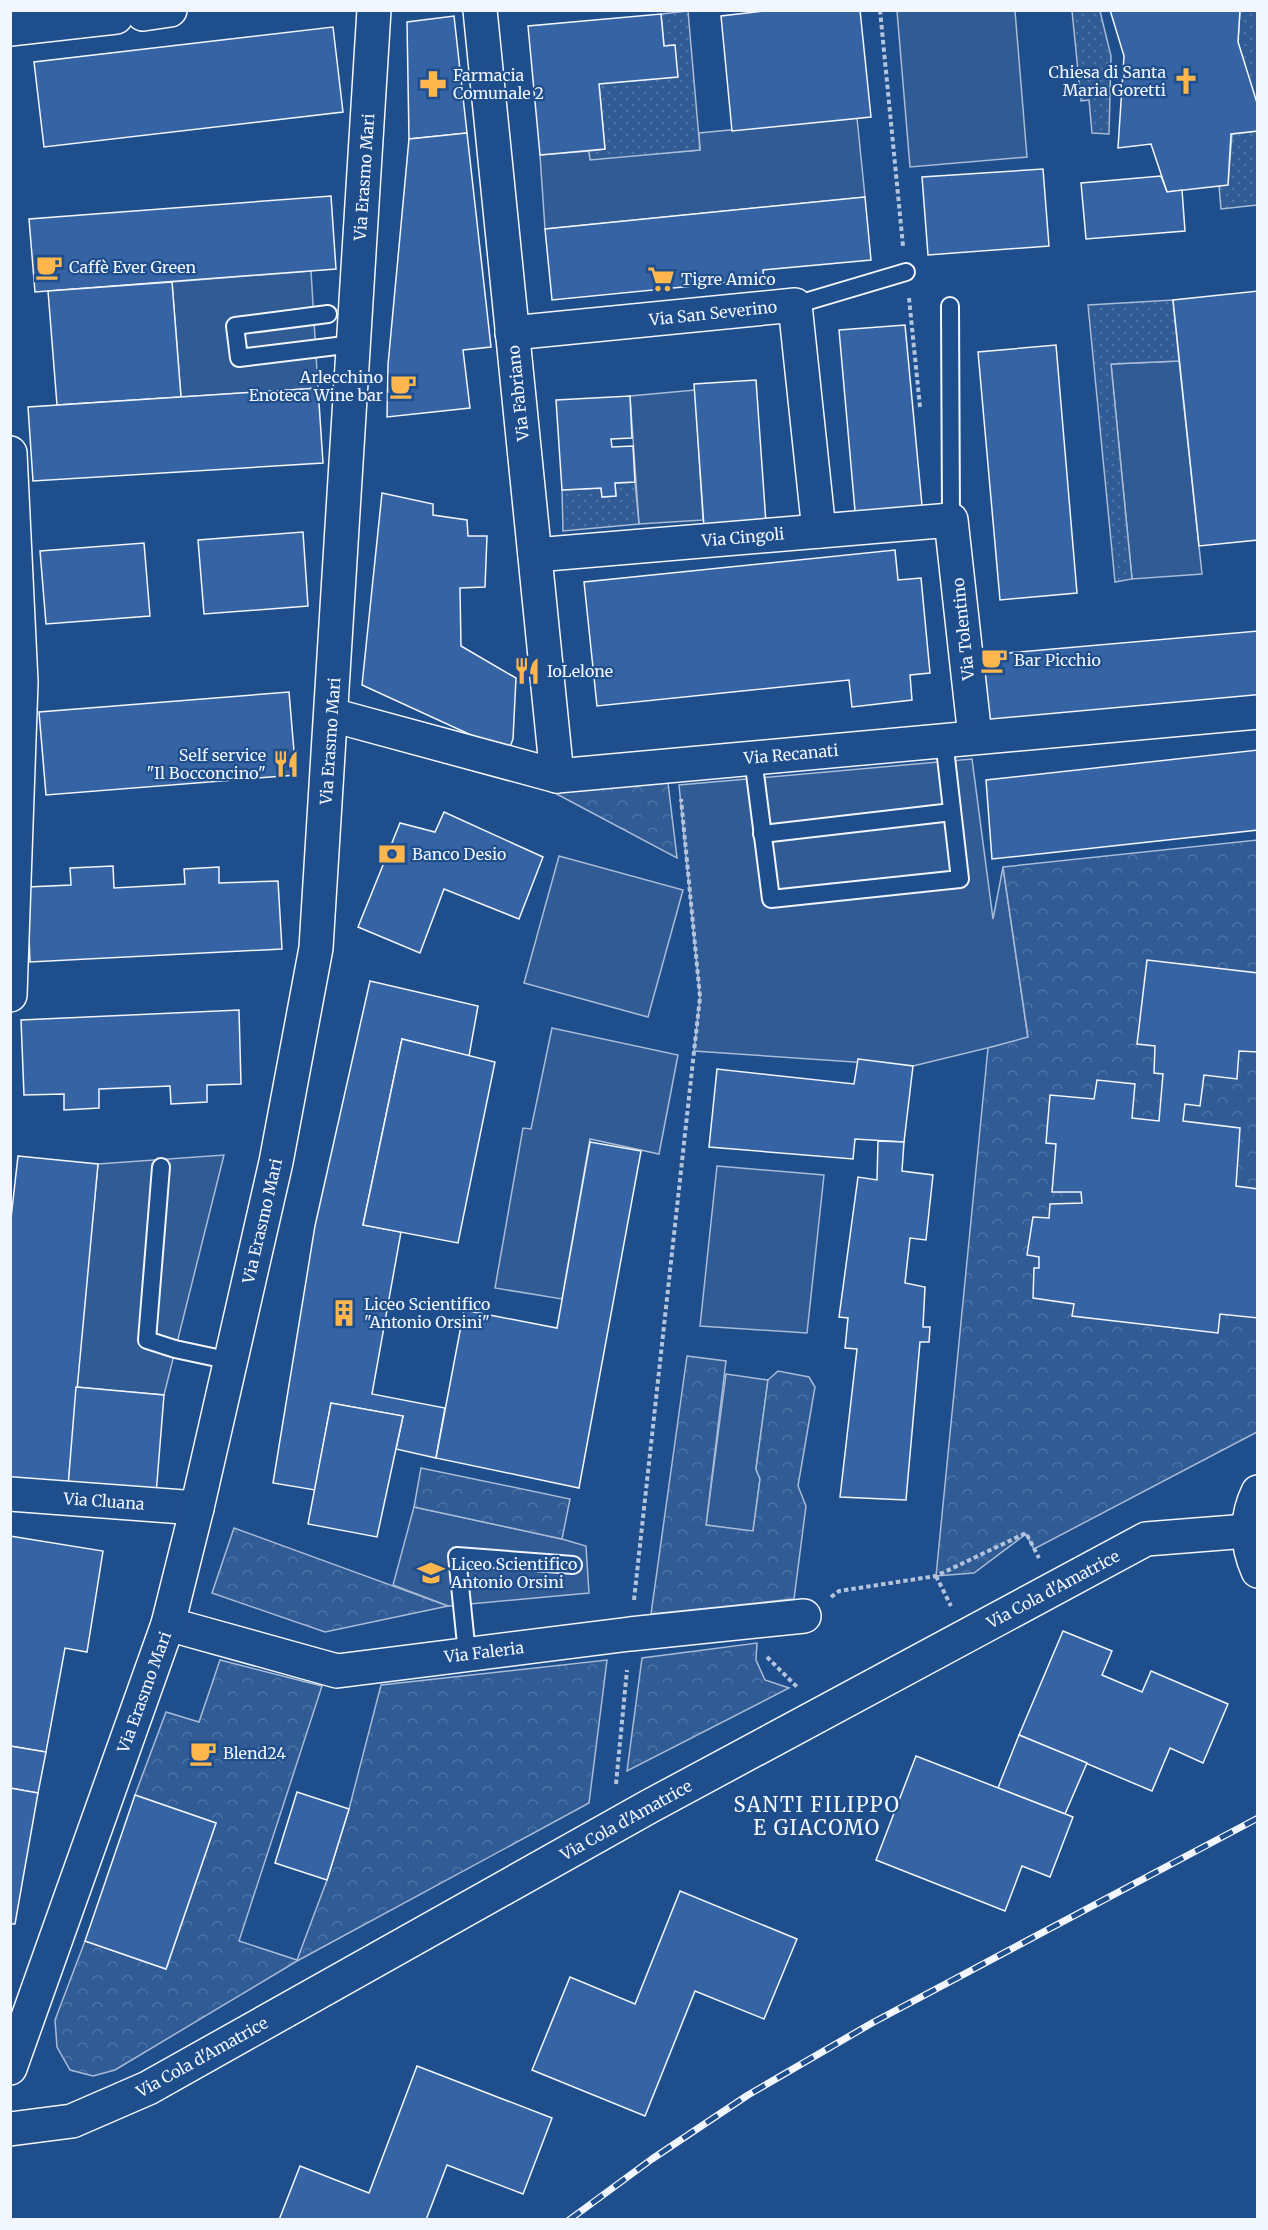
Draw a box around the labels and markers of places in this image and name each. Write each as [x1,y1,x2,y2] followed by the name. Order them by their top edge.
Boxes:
[1049,62,1166,100] place label: Chiesa di Santa Maria Goretti
[453,65,544,103] place label: Farmacia Comunale 2
[1171,66,1201,96] church icon: Chiesa di Santa Maria Goretti
[418,69,448,99] pharmacy icon: Farmacia Comunale 2
[34,252,64,282] cafe icon: Caffè Ever Green
[69,257,197,277] place label: Caffè Ever Green
[646,264,676,294] supermarket icon: Tigre Amico
[681,269,776,289] place label: Tigre Amico
[249,367,383,405] place label: Arlecchino Enoteca Wine bar
[388,371,418,401] cafe icon: Arlecchino Enoteca Wine bar
[979,645,1009,675] cafe icon: Bar Picchio
[1014,650,1101,670] place label: Bar Picchio
[512,656,542,686] restaurant icon: IoLelone
[547,661,613,681] place label: IoLelone
[146,745,266,783] place label: Self service "Il Bocconcino"
[271,749,301,779] restaurant icon: Self service "Il Bocconcino"
[377,839,407,869] bank icon: Banco Desio
[412,844,506,864] place label: Banco Desio
[364,1294,490,1332] place label: Liceo Scientifico "Antonio Orsini"
[329,1298,359,1328] building icon: Liceo Scientifico "Antonio Orsini"
[450,1554,577,1592] place label: Liceo Scientifico Antonio Orsini
[416,1558,446,1588] school or university icon: Liceo Scientifico Antonio Orsini
[188,1738,218,1768] cafe icon: Blend24
[223,1743,286,1763] place label: Blend24

